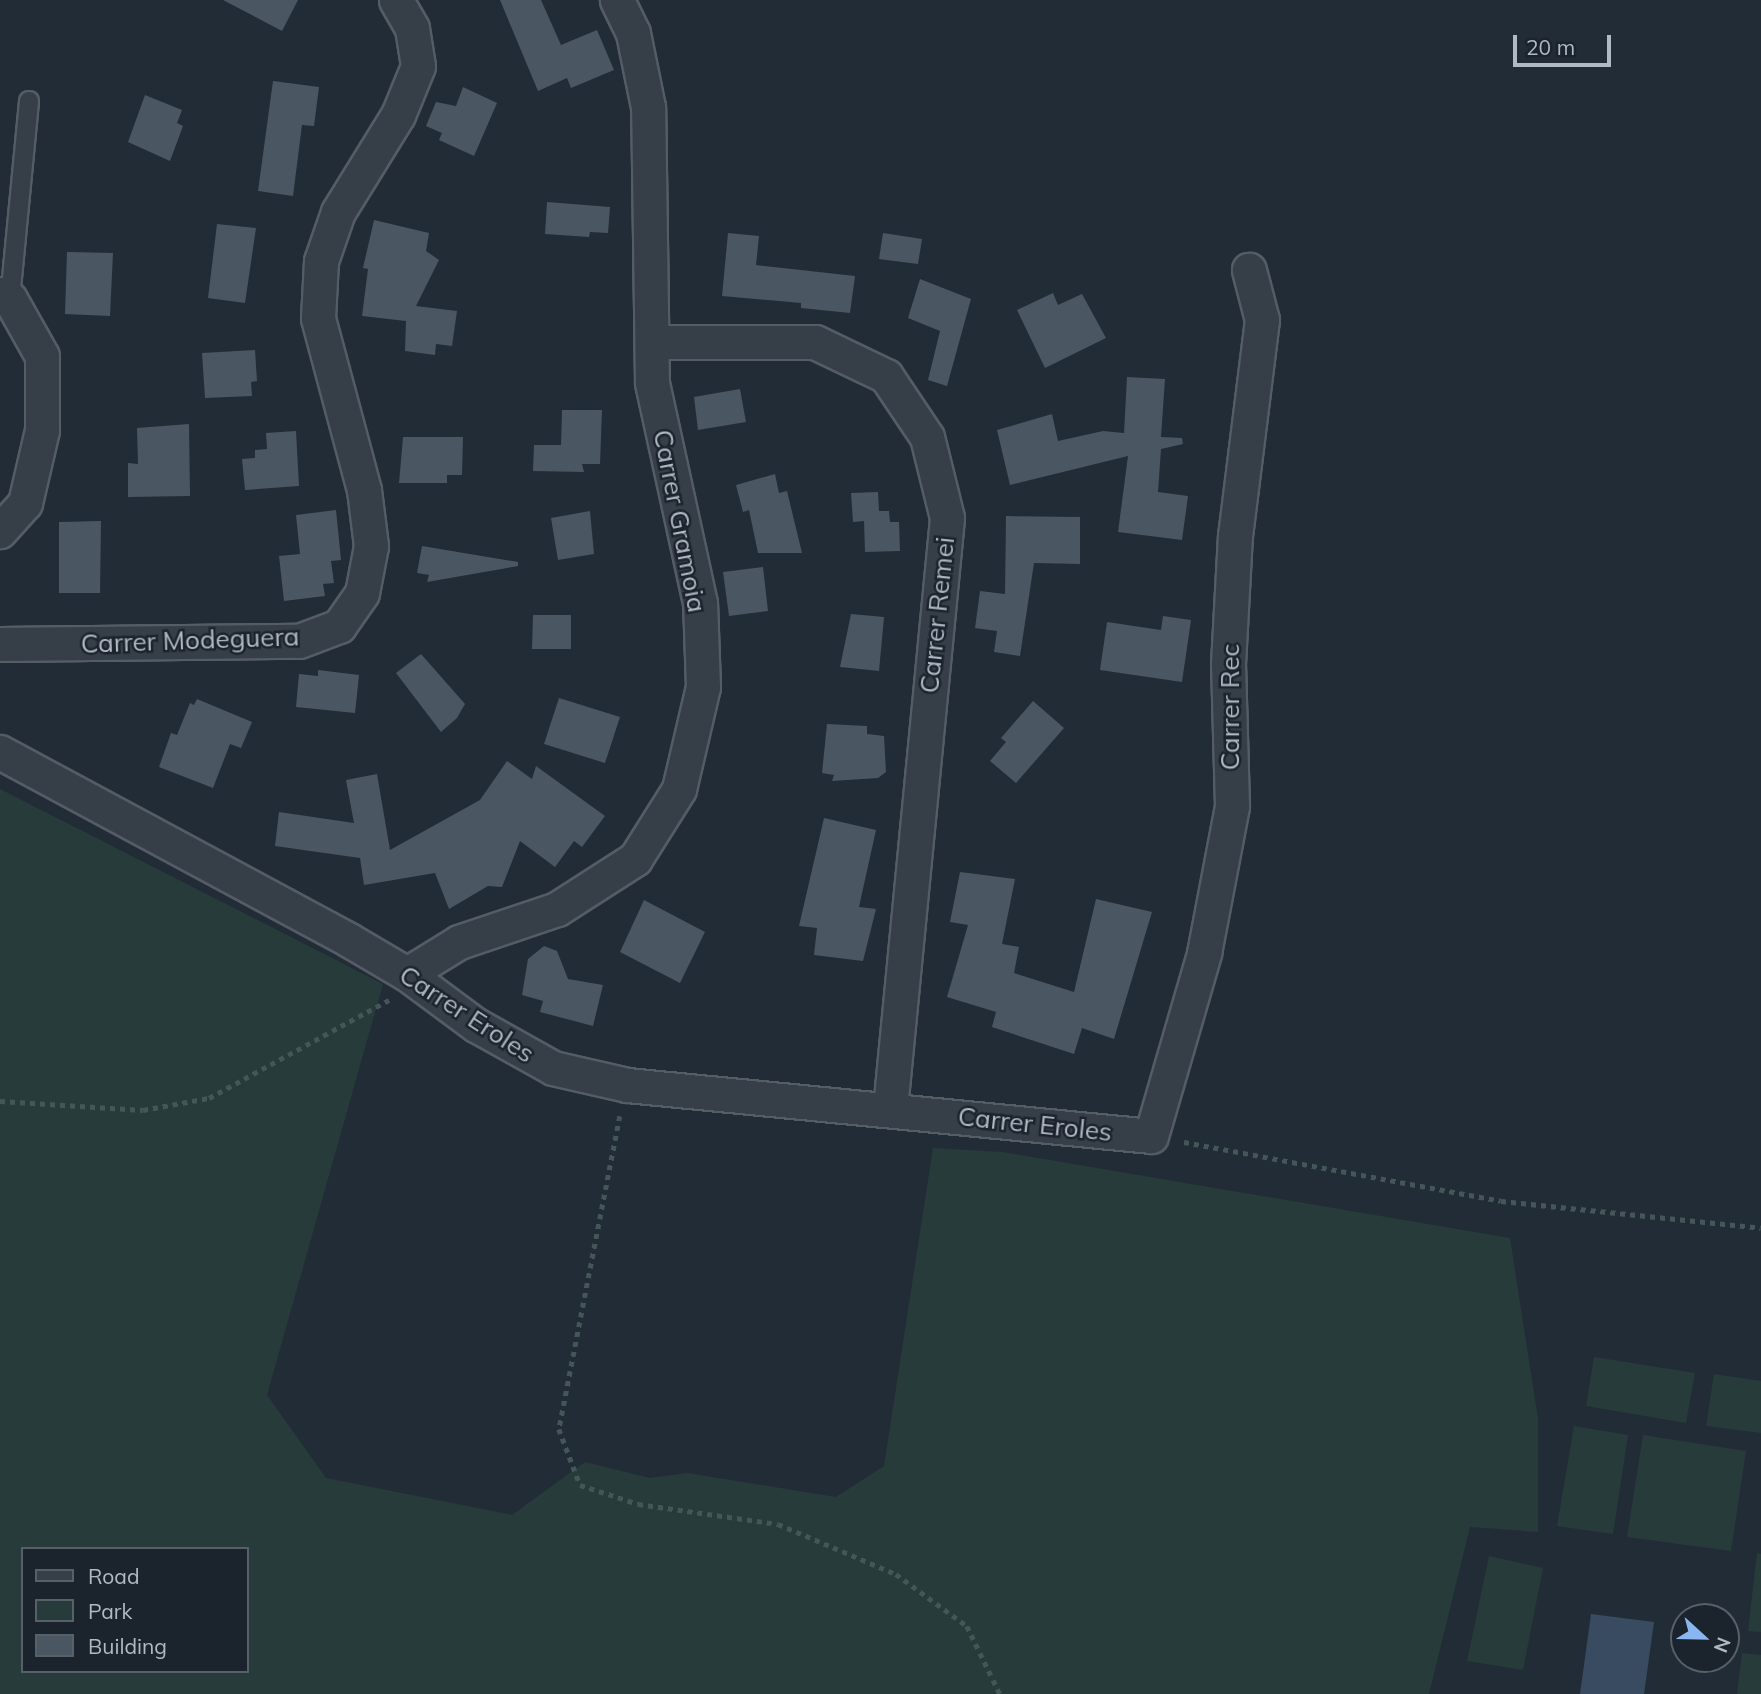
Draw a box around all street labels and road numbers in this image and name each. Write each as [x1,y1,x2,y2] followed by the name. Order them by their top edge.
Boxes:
[647,427,713,615] street label: Carrer Gramoia
[913,535,961,695] street label: Carrer Remei
[80,621,300,659] street label: Carrer Modeguera
[1214,644,1246,770] street label: Carrer Rec
[394,959,540,1069] street label: Carrer Eroles
[956,1100,1114,1148] street label: Carrer Eroles

